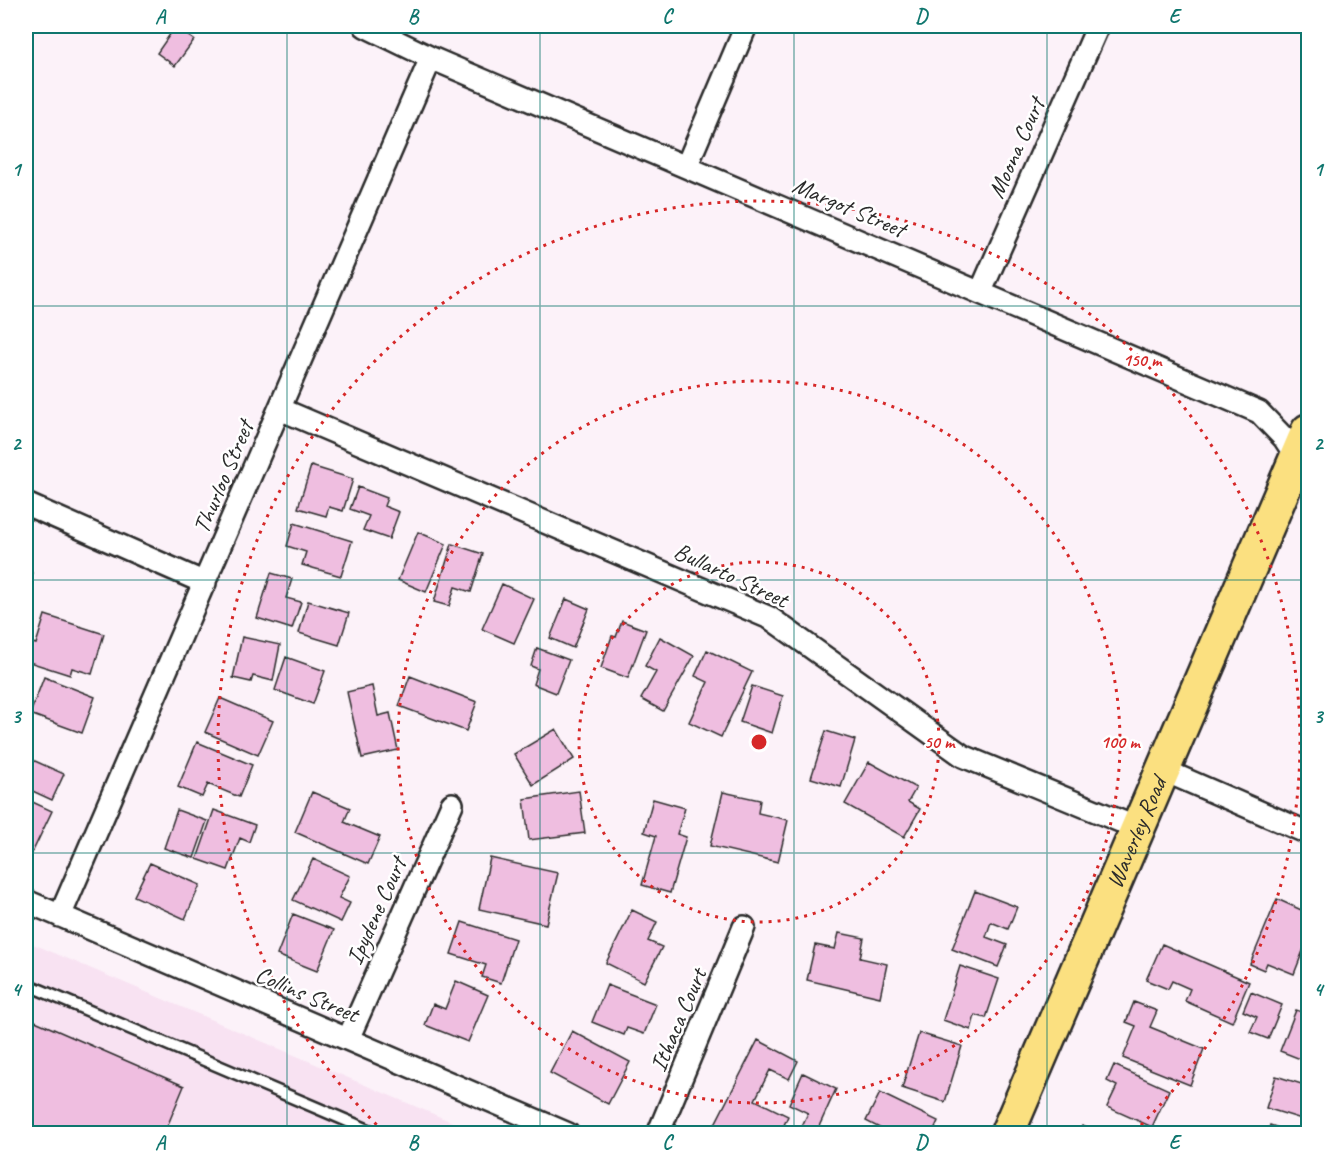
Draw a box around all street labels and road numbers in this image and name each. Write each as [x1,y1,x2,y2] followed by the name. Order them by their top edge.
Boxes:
[981,91,1053,203] street label: Moona Court
[788,170,913,245] street label: Margot Street
[186,413,261,538] street label: Thurloo Street
[669,536,794,615] street label: Bullarto Street
[1099,769,1174,893] street label: Waverley Road
[339,850,414,969] street label: Ipydene Court
[251,959,365,1030] street label: Collins Street
[643,962,714,1076] street label: Ithaca Court

